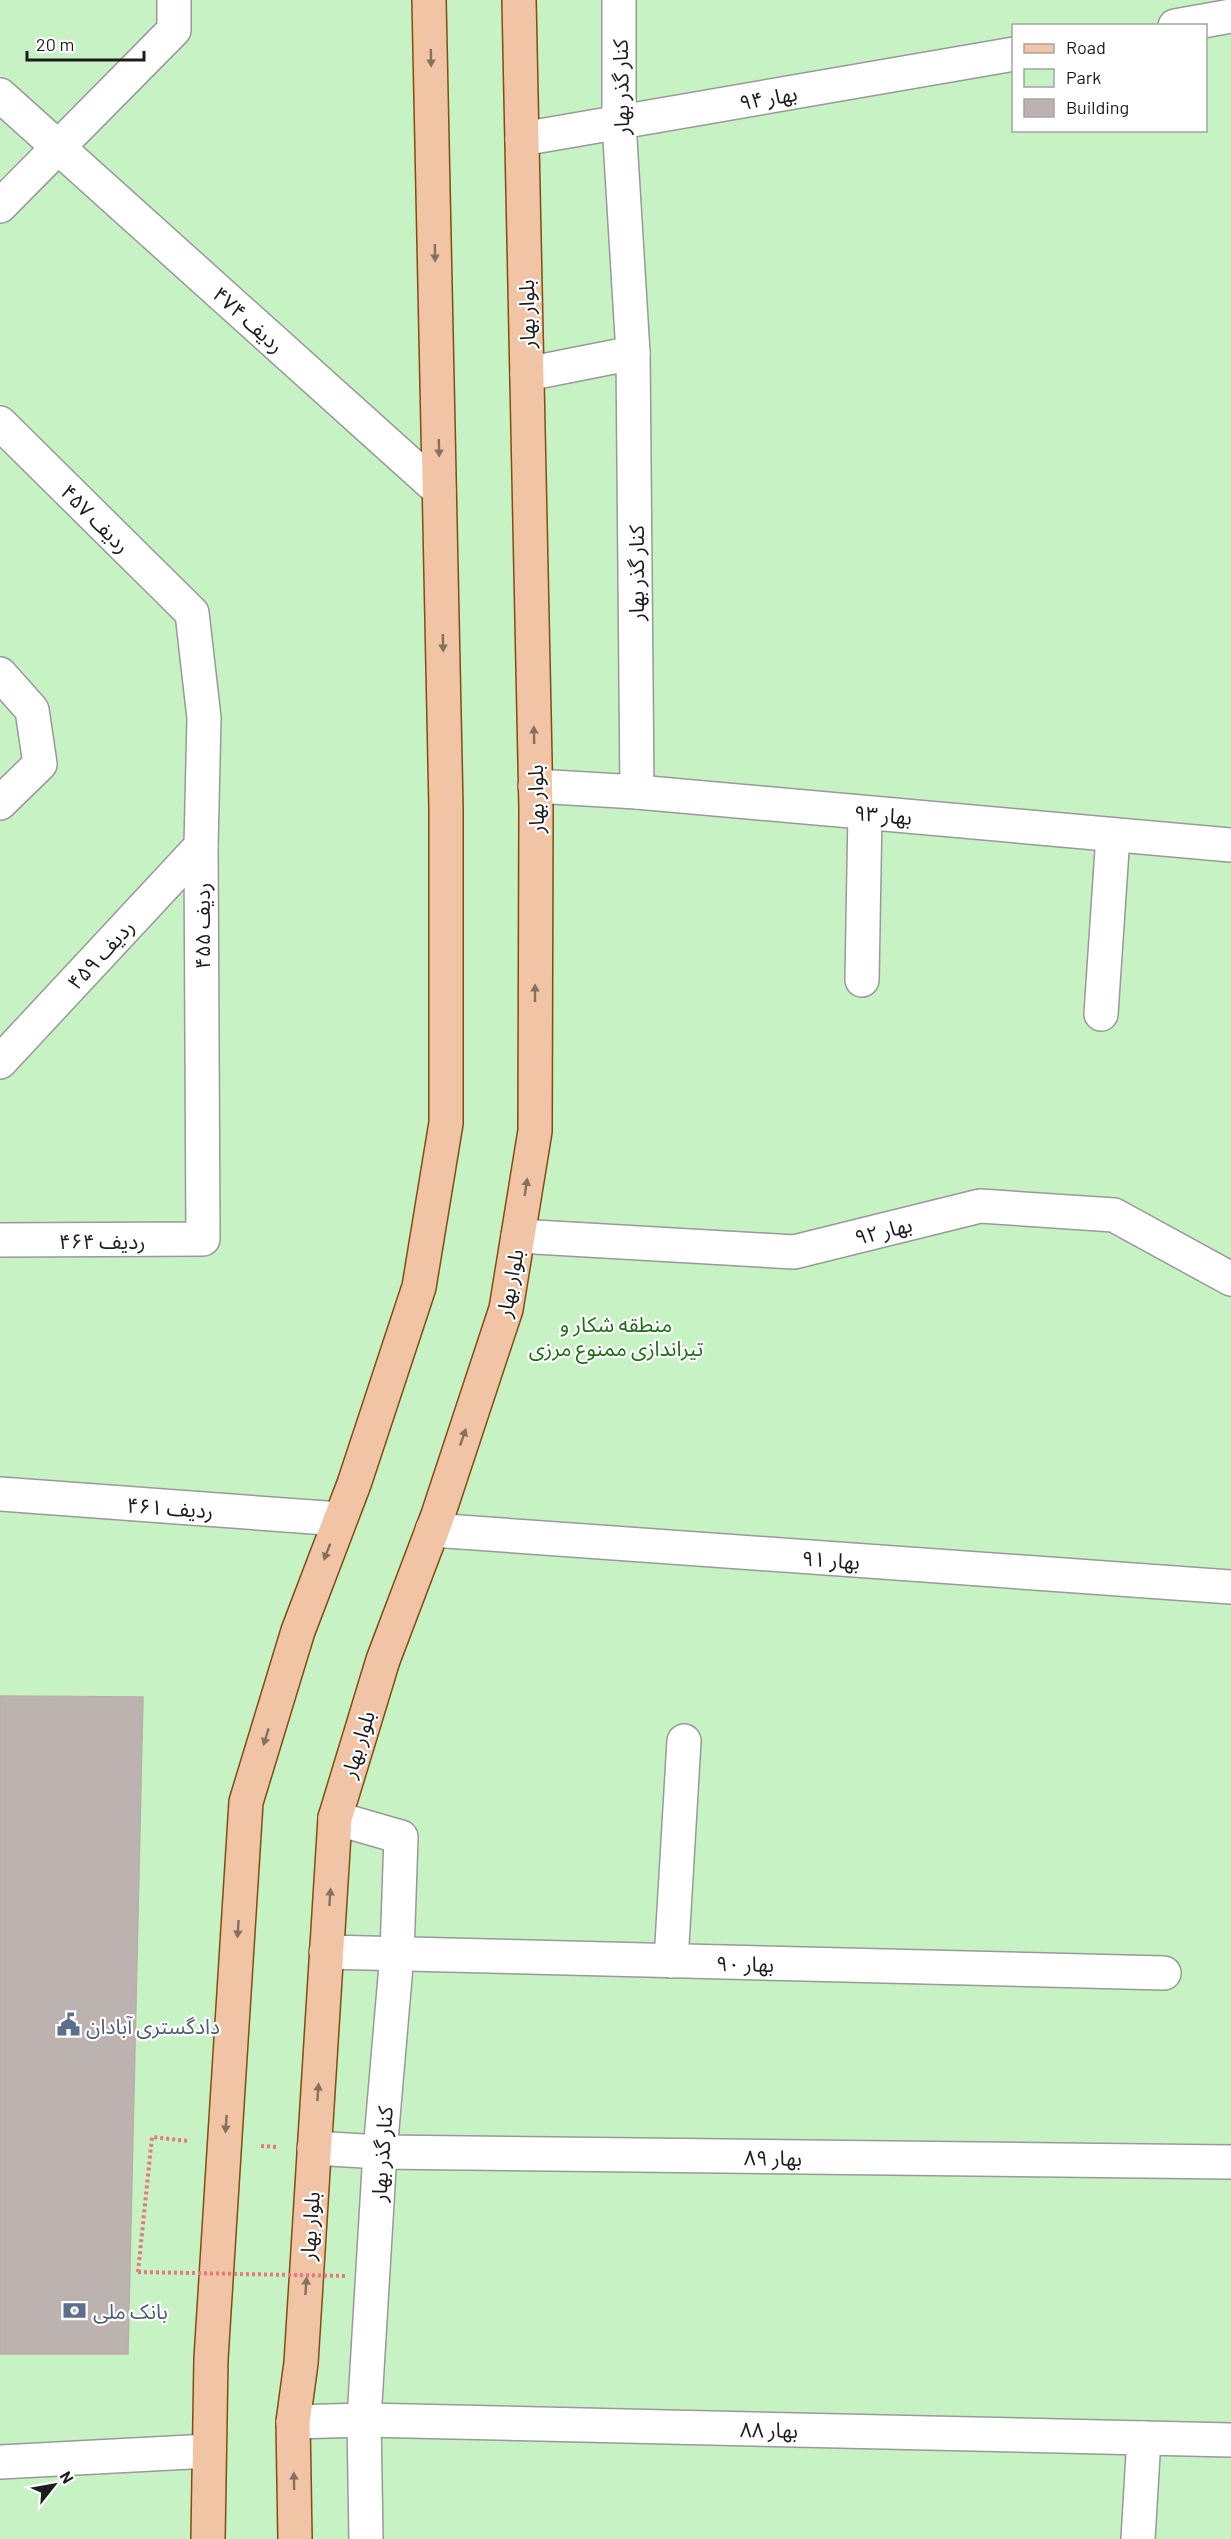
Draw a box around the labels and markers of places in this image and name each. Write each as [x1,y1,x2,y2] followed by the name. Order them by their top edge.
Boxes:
[55,2012,81,2038] public building icon: دادگستری آبادان
[86,2013,220,2039] place label: دادگستری آبادان
[62,2297,88,2323] bank icon: بانک ملی
[93,2298,168,2324] place label: بانک ملی

